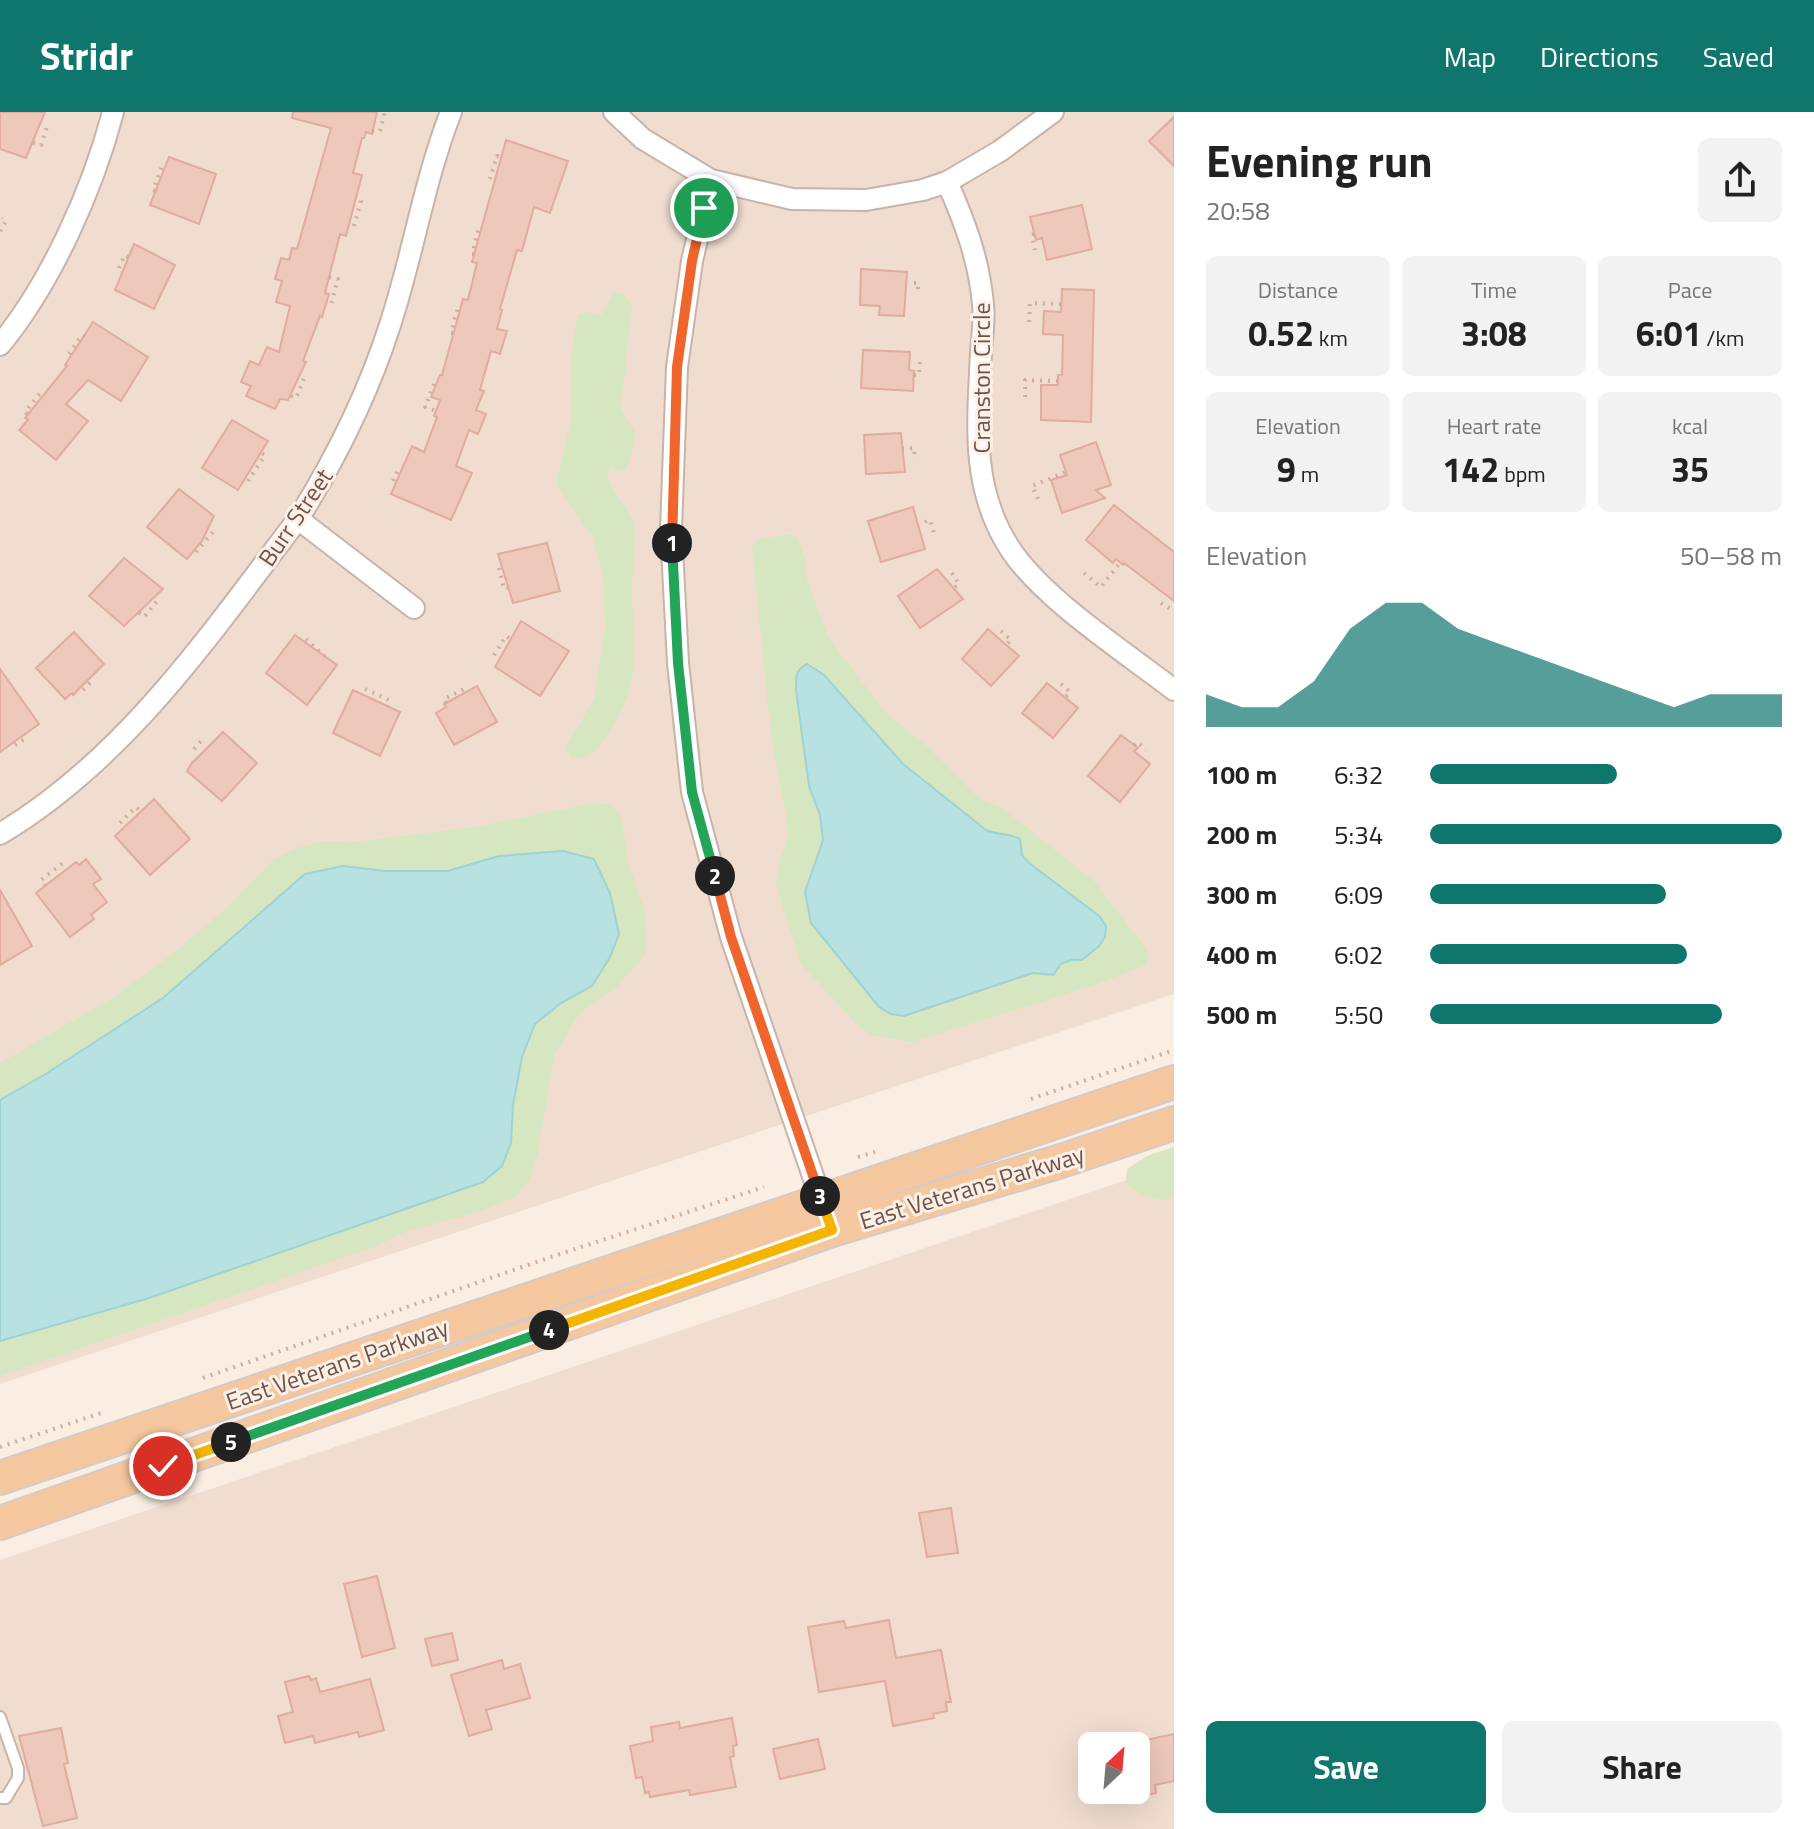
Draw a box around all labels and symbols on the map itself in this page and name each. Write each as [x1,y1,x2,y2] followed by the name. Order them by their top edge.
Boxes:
[670,174,738,242] pin
[963,302,999,454] street label: Cranston Circle
[249,460,341,573] street label: Burr Street
[652,523,692,563] pin: 1
[695,856,735,896] pin: 2
[855,1136,1089,1238] street label: East Veterans Parkway
[800,1176,840,1216] pin: 3
[221,1309,453,1419] street label: East Veterans Parkway
[529,1310,569,1350] pin: 4
[211,1422,251,1462] pin: 5
[129,1432,197,1500] pin
[1078,1732,1150,1804] north arrow

